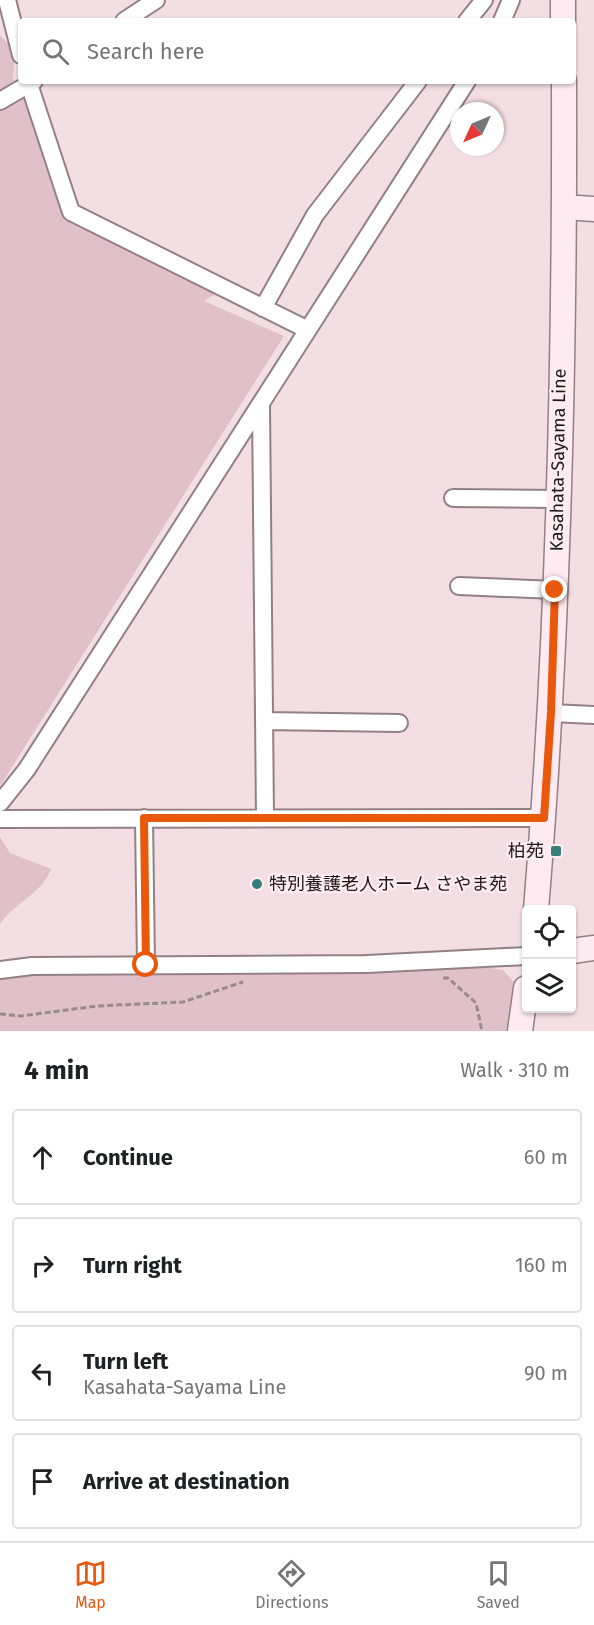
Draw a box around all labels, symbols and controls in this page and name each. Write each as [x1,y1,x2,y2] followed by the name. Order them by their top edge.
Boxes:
[18,18,576,84] search box
[39,35,72,68] icon: search
[87,38,205,65] text: Search here
[450,102,504,156] north arrow
[545,368,571,552] street label: Kasahata-Sayama Line
[541,576,567,602] route end
[508,840,544,862] place label: 柏苑
[549,844,563,858] marker: 柏苑
[269,873,507,895] place label: 特別養護老人ホーム さやま苑
[250,877,264,891] marker: 特別養護老人ホーム さやま苑
[522,905,576,1013] map controls
[522,905,576,959] button: locate
[132,951,158,977] route start
[522,959,576,1013] button: layers
[24,1055,89,1086] text: 4 min
[460,1058,570,1082] text: Walk · 310 m
[26,1141,59,1174] icon: ahead
[83,1144,173,1171] text: Continue
[524,1145,568,1169] text: 60 m
[26,1249,59,1282] icon: right
[83,1252,182,1279] text: Turn right
[515,1253,568,1277] text: 160 m
[83,1348,168,1375] text: Turn left
[26,1357,59,1390] icon: left
[524,1361,568,1385] text: 90 m
[83,1375,286,1399] text: Kasahata-Sayama Line
[26,1465,59,1498] icon: arrive
[83,1468,290,1495] text: Arrive at destination
[74,1557,107,1612] tab: Map
[255,1557,329,1612] tab: Directions
[477,1557,520,1612] tab: Saved

